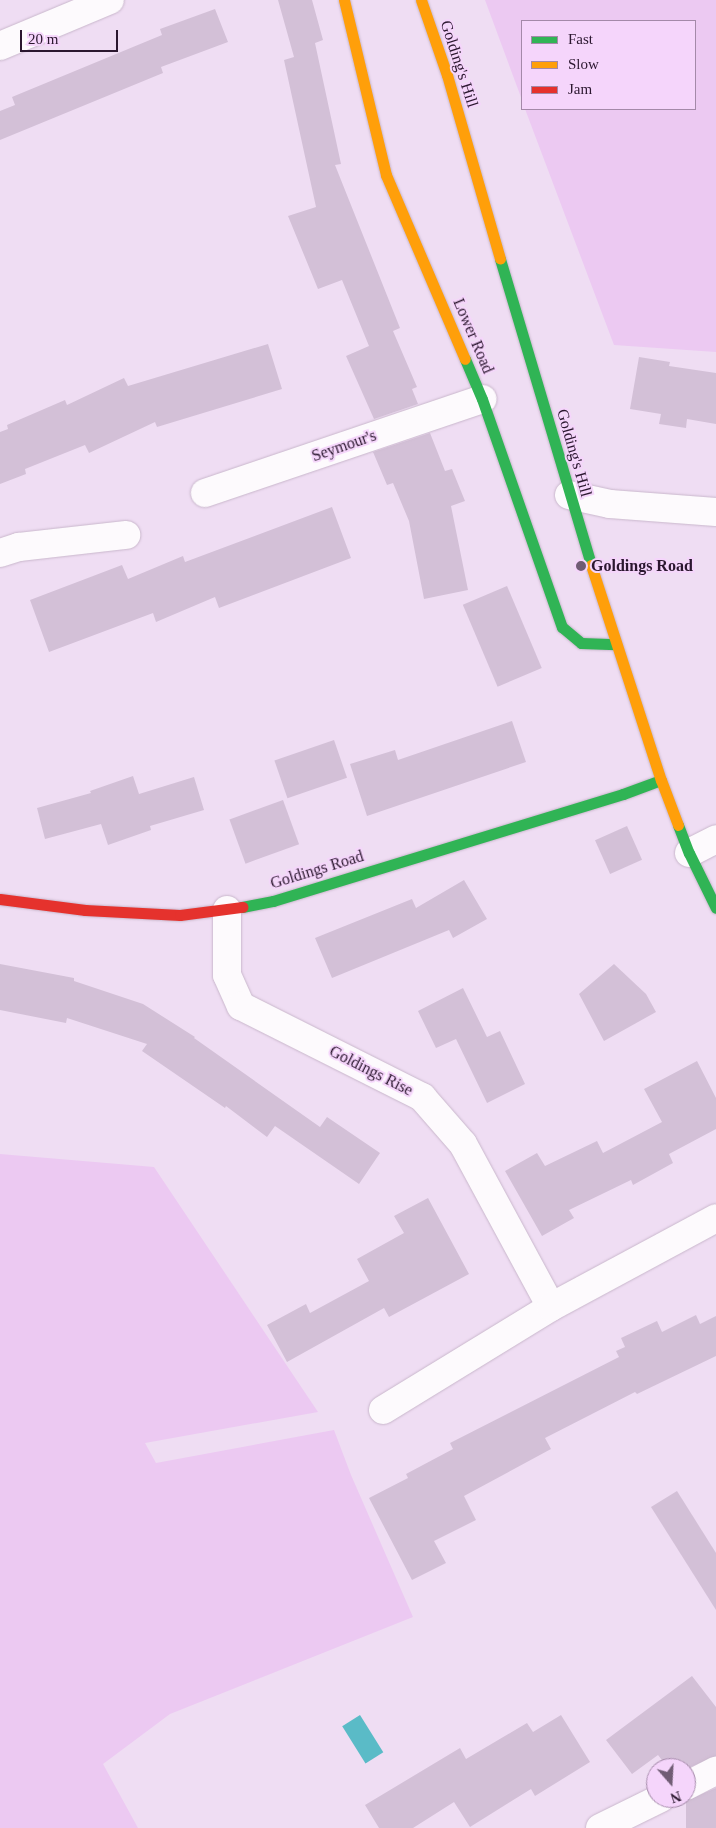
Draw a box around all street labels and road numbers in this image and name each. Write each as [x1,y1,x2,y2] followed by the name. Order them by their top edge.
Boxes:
[436,18,482,110] street label: Golding's Hill
[449,296,497,376] street label: Lower Road
[552,407,596,499] street label: Golding's Hill
[309,426,379,466] street label: Seymour's
[268,847,366,893] street label: Goldings Road
[326,1042,416,1100] street label: Goldings Rise

